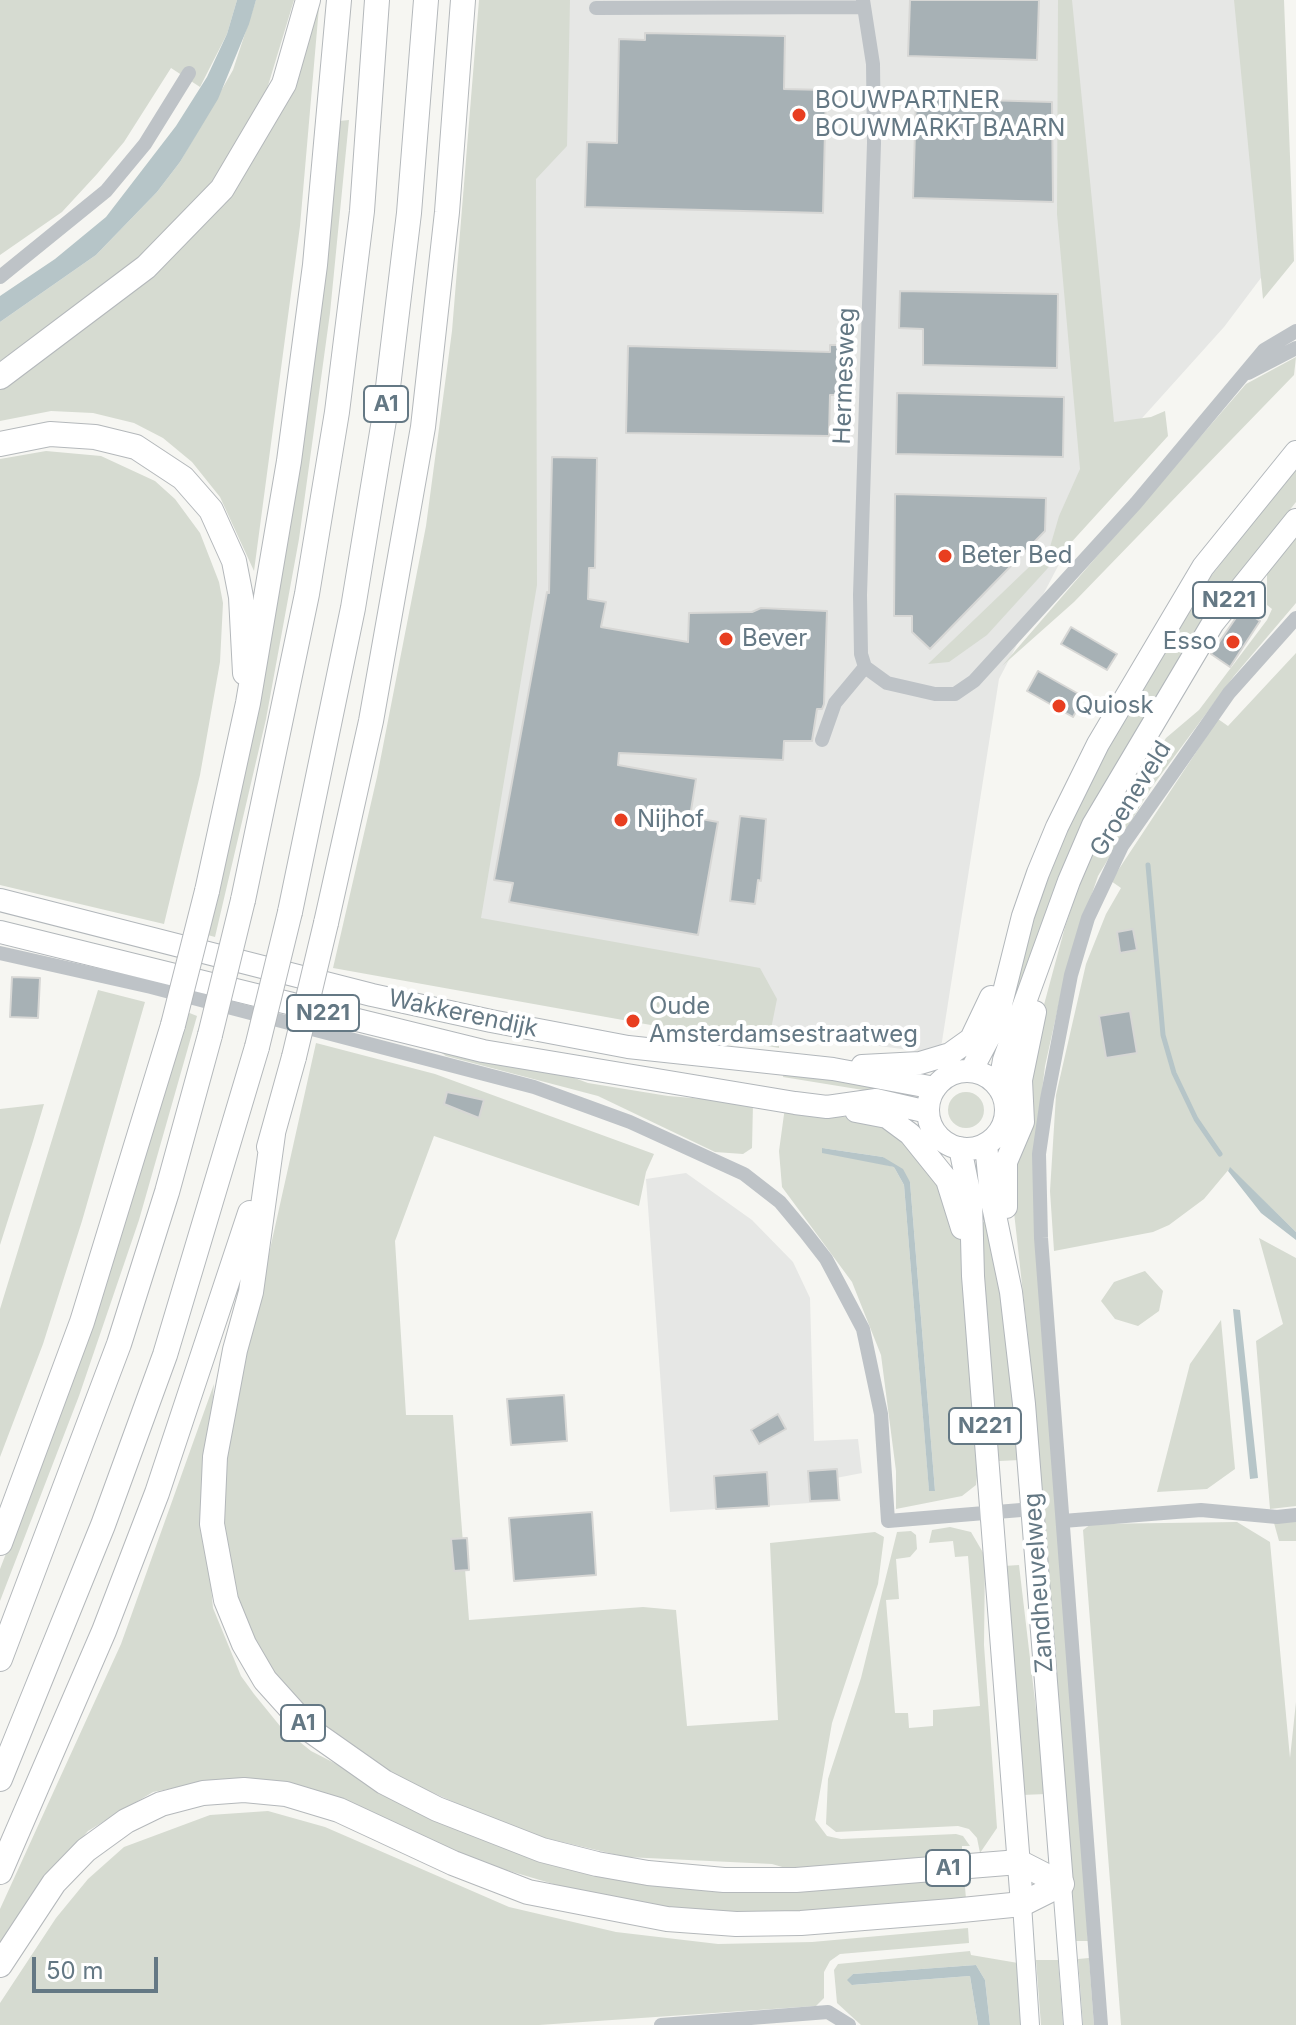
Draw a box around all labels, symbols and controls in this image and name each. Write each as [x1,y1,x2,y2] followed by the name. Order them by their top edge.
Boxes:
[815,87,1065,143] place label: BOUWPARTNER BOUWMARKT BAARN
[790,106,808,124] marker: BOUWPARTNER BOUWMARKT BAARN
[828,307,862,445] street label: Hermesweg
[364,386,408,422] road number: A1
[961,542,1072,570] place label: Beter Bed
[936,547,954,565] marker: Beter Bed
[1193,582,1265,618] road number: N221
[742,625,807,653] place label: Bever
[1163,628,1217,656] place label: Esso
[717,630,735,648] marker: Bever
[1224,633,1242,651] marker: Esso
[1075,692,1154,720] place label: Quiosk
[1050,697,1068,715] marker: Quiosk
[1084,736,1178,862] street label: Groeneveld
[637,806,704,834] place label: Nijhof
[612,811,630,829] marker: Nijhof
[386,984,540,1044] street label: Wakkerendijk
[649,993,918,1049] place label: Oude Amsterdamsestraatweg
[287,995,359,1031] road number: N221
[624,1012,642,1030] marker: Oude Amsterdamsestraatweg
[949,1408,1021,1444] road number: N221
[1018,1492,1060,1674] street label: Zandheuvelweg
[281,1705,325,1741] road number: A1
[926,1850,970,1886] road number: A1
[36,1941,162,1991] scale bar
[46,1956,104,1985] text: 50 m

